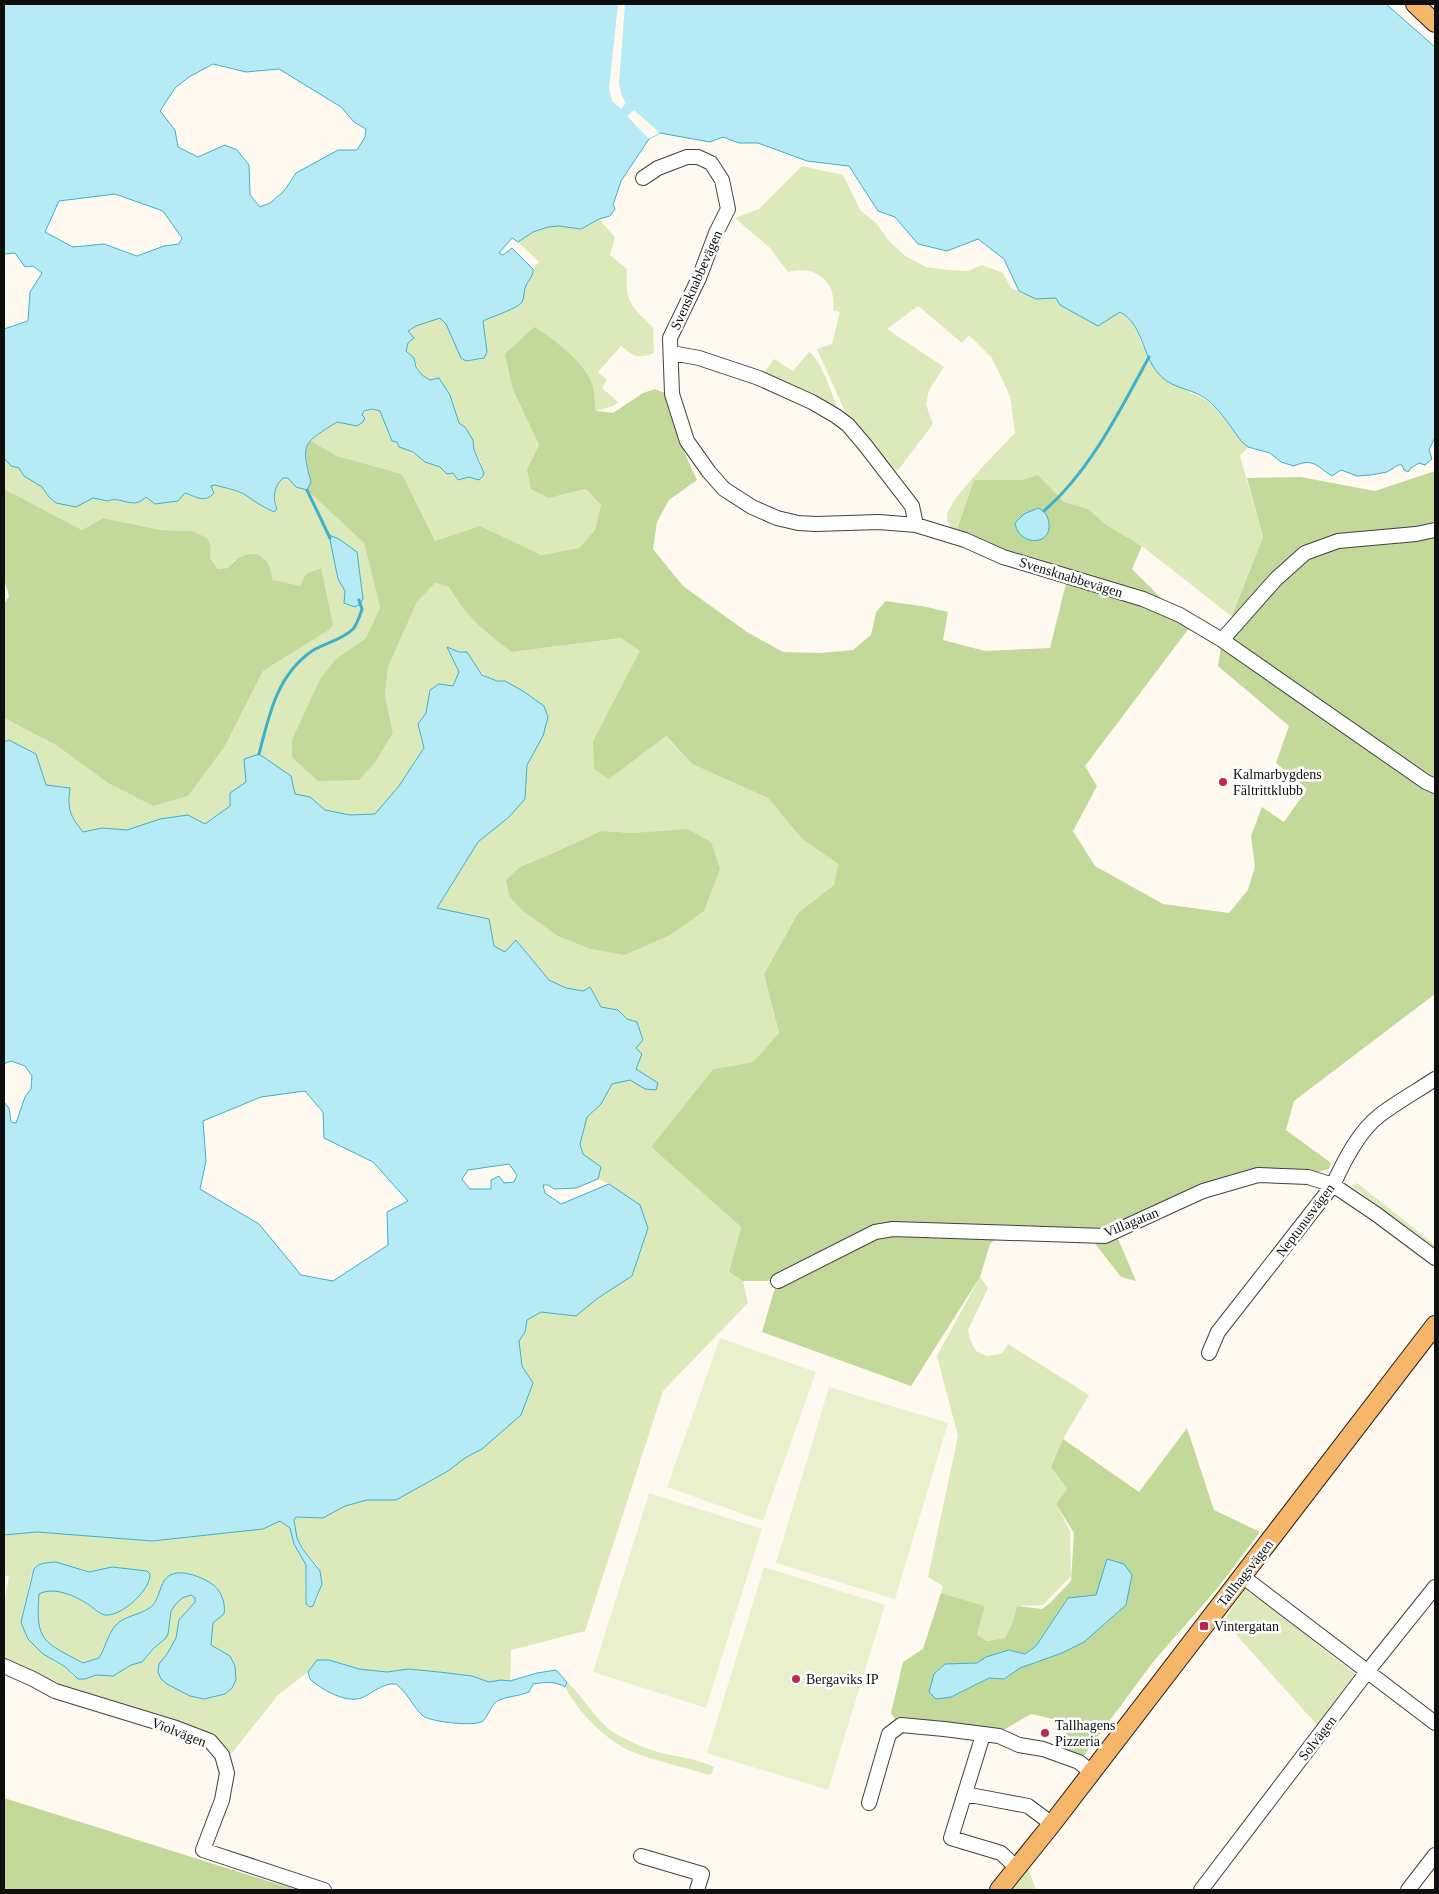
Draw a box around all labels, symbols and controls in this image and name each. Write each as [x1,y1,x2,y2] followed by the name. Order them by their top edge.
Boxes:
[668,228,725,332] street label: Svensknabbevägen
[1017,555,1124,600] street label: Svensknabbevägen
[1233,767,1322,798] place label: Kalmarbygdens Fältrittklubb
[1217,776,1229,788] marker: Kalmarbygdens Fältrittklubb
[1273,1181,1338,1260] street label: Neptunusvägen
[1102,1205,1161,1240] street label: Villagatan
[1215,1537,1276,1610] street label: Tallhagsvägen
[1214,1619,1279,1634] place label: Vintergatan
[1198,1620,1210,1632] marker: Vintergatan
[806,1672,879,1687] place label: Bergaviks IP
[790,1673,802,1685] marker: Bergaviks IP
[1295,1713,1339,1763] street label: Solvägen
[149,1715,208,1750] street label: Violvägen
[1055,1718,1115,1749] place label: Tallhagens Pizzeria
[1039,1727,1051,1739] marker: Tallhagens Pizzeria

